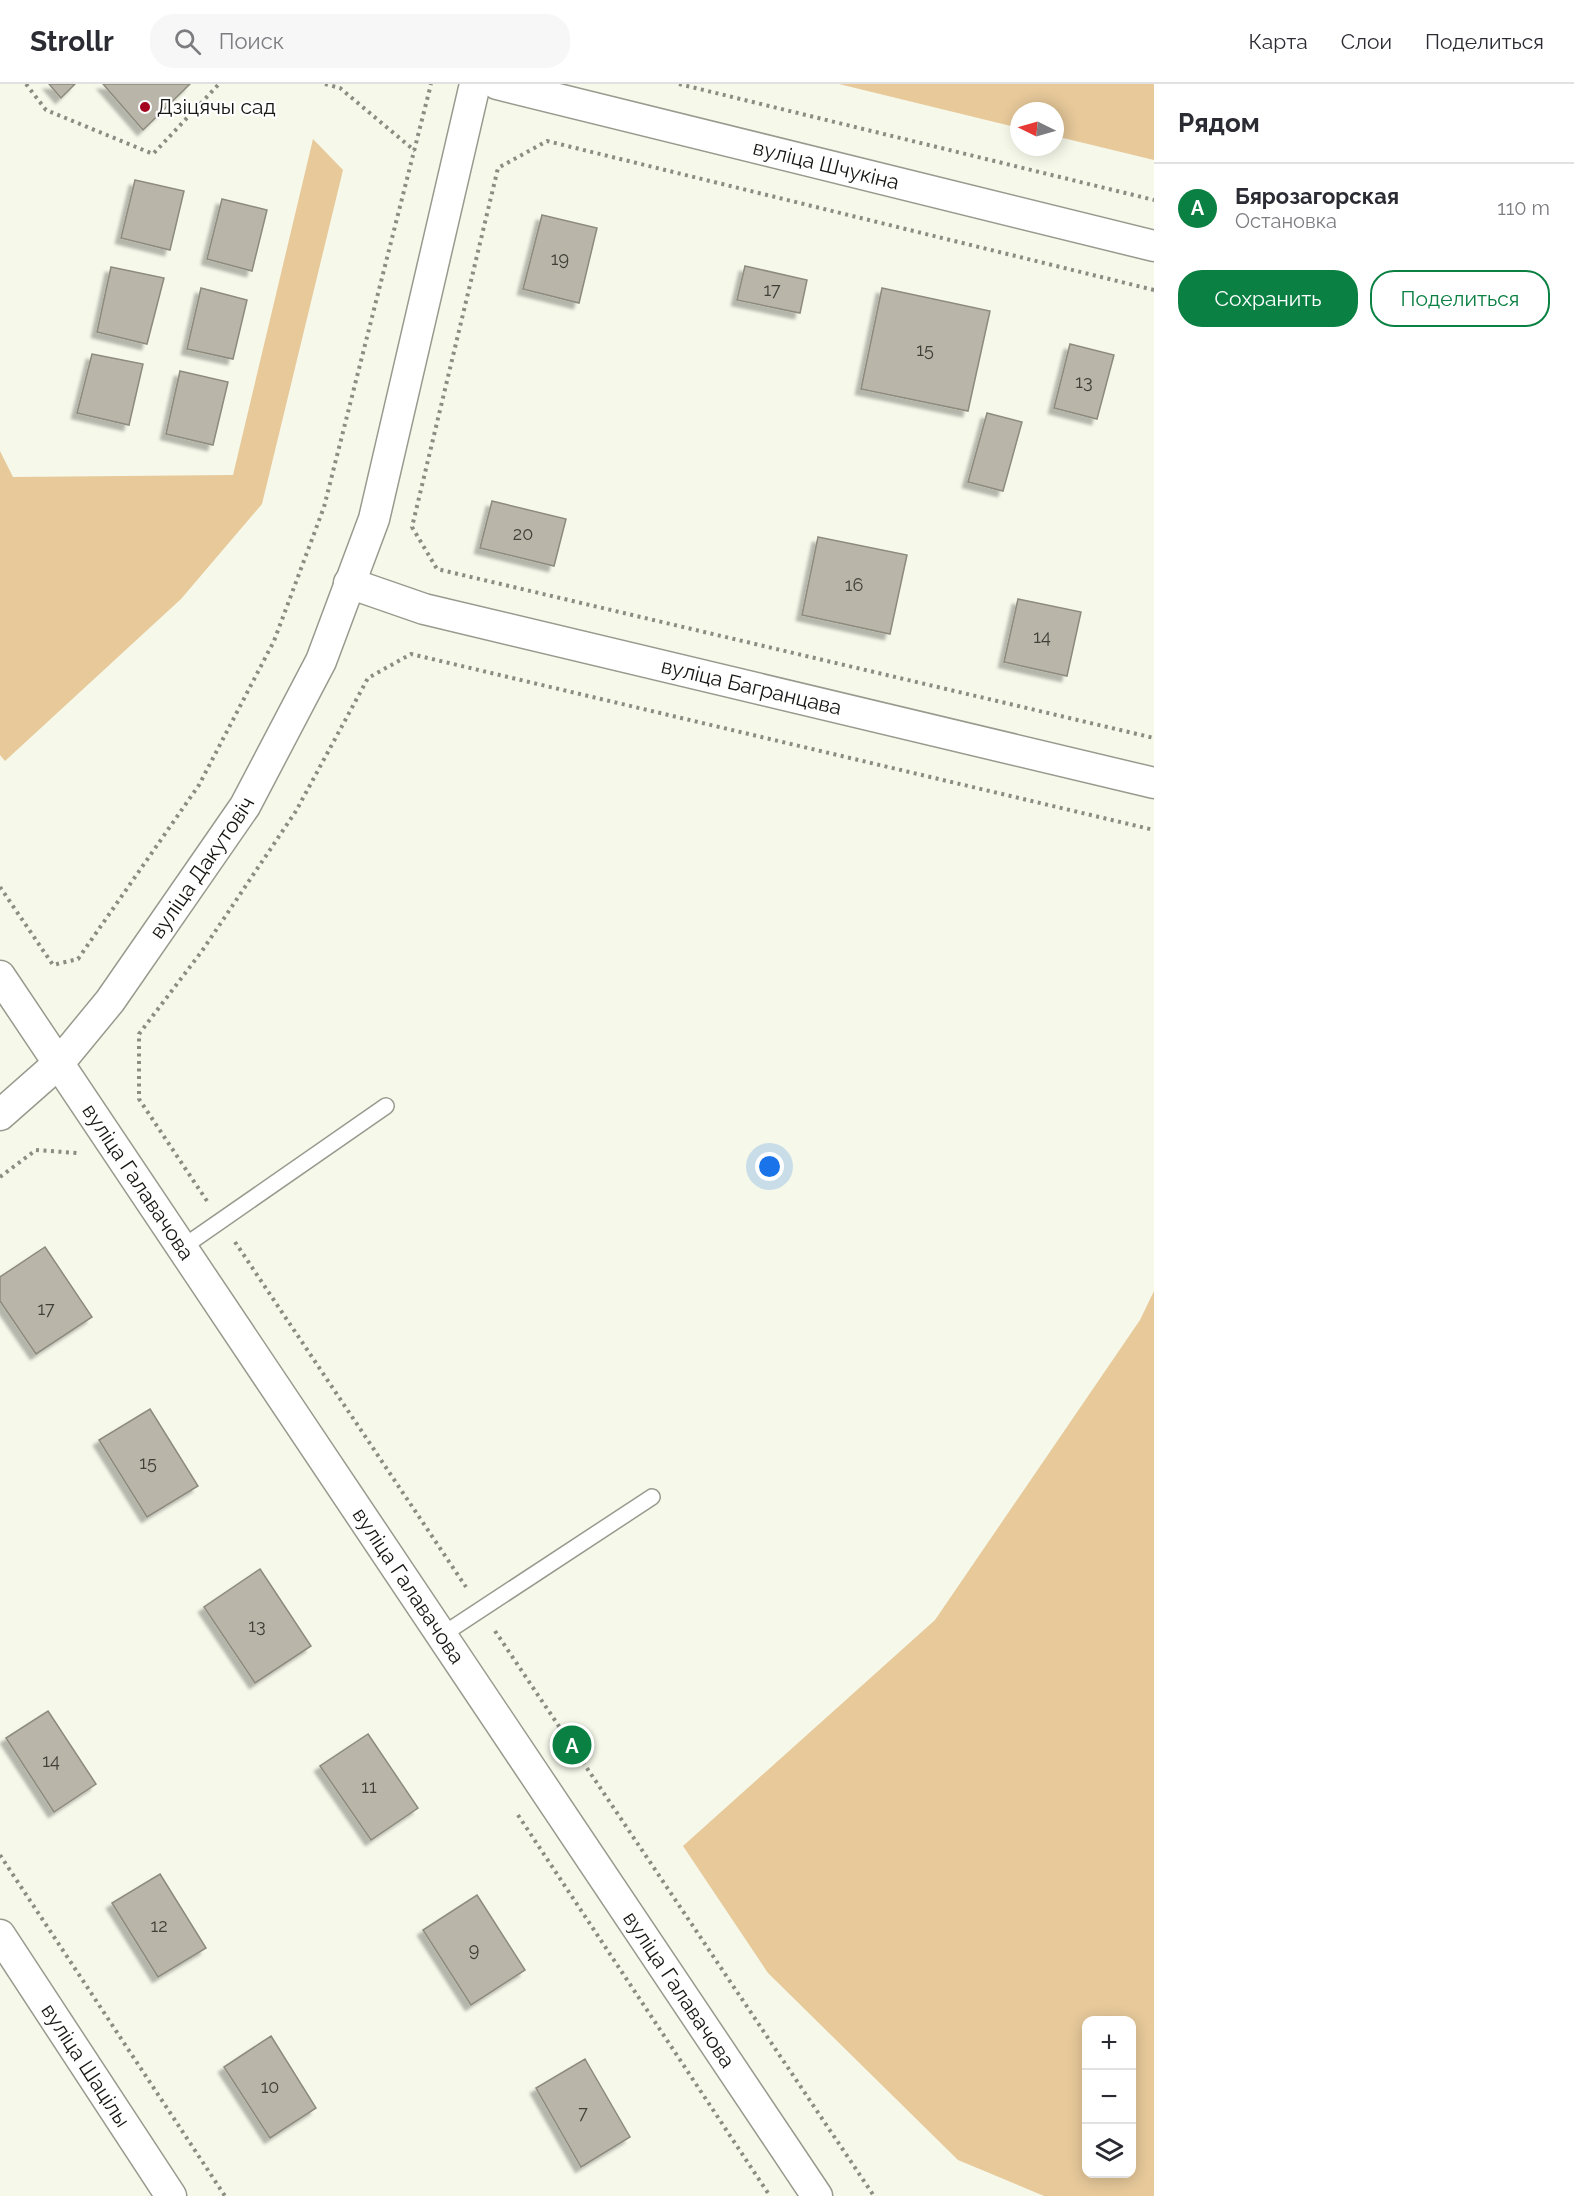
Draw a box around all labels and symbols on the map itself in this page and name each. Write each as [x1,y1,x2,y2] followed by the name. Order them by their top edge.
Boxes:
[157,94,276,119] place label: Дзіцячы сад
[138,100,152,114] marker: Дзіцячы сад
[1010,102,1064,156] north arrow
[751,135,902,195] street label: вуліца Шчукіна
[551,248,569,269] house number: 19
[763,279,781,300] house number: 17
[916,339,934,360] house number: 15
[1075,371,1093,392] house number: 13
[513,523,533,544] house number: 20
[845,574,863,595] house number: 16
[1033,626,1051,647] house number: 14
[659,653,844,720] street label: вуліца Багранцава
[144,793,259,943] street label: вуліца Дакутовіч
[77,1099,200,1265] street label: вуліца Галавачова
[755,1152,784,1181] your location
[37,1298,55,1319] house number: 17
[139,1452,157,1473] house number: 15
[348,1503,470,1668] street label: вуліца Галавачова
[248,1615,266,1636] house number: 13
[552,1722,592,1768] pin: A
[42,1750,60,1771] house number: 14
[361,1776,377,1797] house number: 11
[618,1907,740,2072] street label: вуліца Галавачова
[150,1915,168,1936] house number: 12
[469,1939,479,1960] house number: 9
[36,1999,135,2132] street label: вуліца Шацілы
[261,2076,279,2097] house number: 10
[578,2102,588,2123] house number: 7

